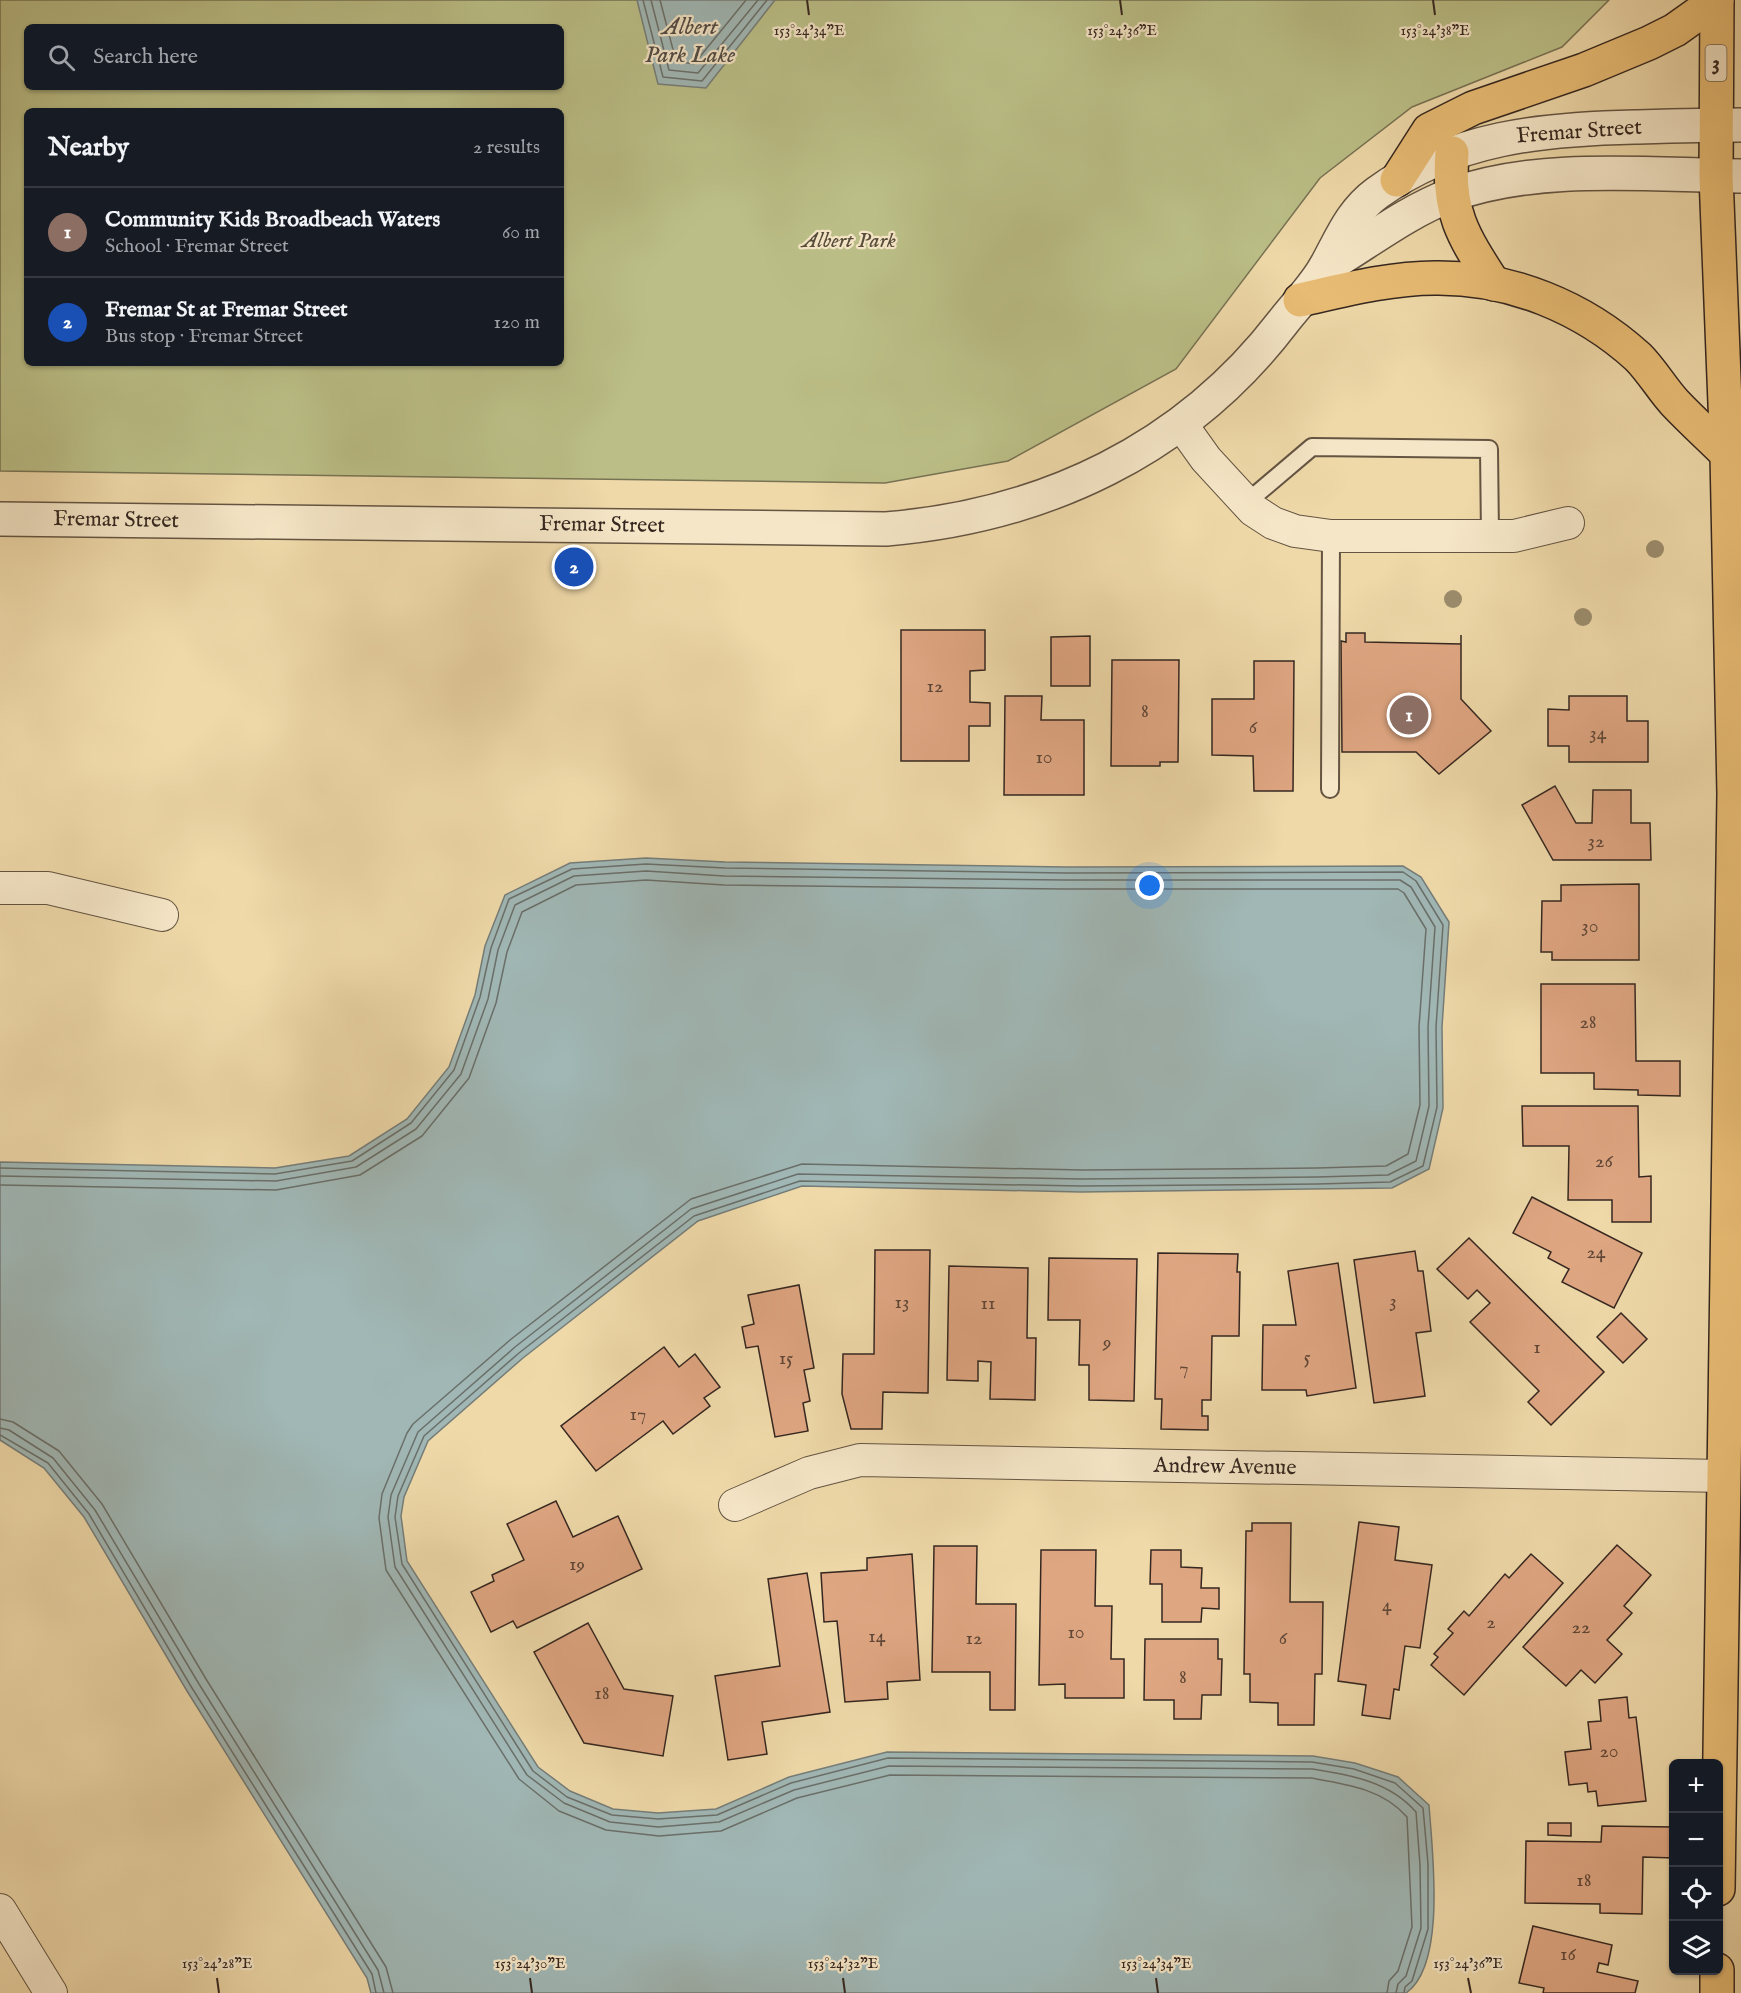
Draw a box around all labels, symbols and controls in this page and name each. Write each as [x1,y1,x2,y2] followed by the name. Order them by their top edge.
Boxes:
[645,12,735,71] water label: Albert Park Lake
[774,21,844,40] text: 153°24'34"E
[1087,21,1157,40] text: 153°24'36"E
[1400,21,1470,40] text: 153°24'38"E
[24,24,564,90] search box
[45,41,78,74] icon: search
[93,43,198,71] text: Search here
[1706,45,1726,81] road number: 3
[1515,114,1643,150] street label: Fremar Street
[48,131,129,164] text: Nearby
[473,135,540,160] text: 2 results
[105,206,440,234] text: Community Kids Broadbeach Waters
[64,220,71,245] text: 1
[502,220,540,245] text: 60 m
[800,227,896,255] park label: Albert Park
[105,234,289,259] text: School · Fremar Street
[105,296,348,324] text: Fremar St at Fremar Street
[63,310,72,335] text: 2
[494,310,540,335] text: 120 m
[105,324,303,349] text: Bus stop · Fremar Street
[53,505,180,535] street label: Fremar Street
[539,510,666,540] street label: Fremar Street
[554,544,594,590] pin: 2
[927,674,943,699] house number: 12
[1390,692,1428,738] pin: 1
[1141,699,1149,724] house number: 8
[1249,715,1258,740] house number: 6
[1589,721,1607,746] house number: 34
[1035,745,1053,770] house number: 10
[1588,829,1604,854] house number: 32
[1135,871,1164,900] your location
[1581,914,1599,939] house number: 30
[1579,1010,1597,1035] house number: 28
[1595,1149,1613,1174] house number: 26
[1586,1240,1606,1265] house number: 24
[1389,1289,1397,1314] house number: 3
[895,1290,909,1315] house number: 13
[981,1291,995,1316] house number: 11
[1102,1330,1111,1355] house number: 9
[1533,1335,1541,1360] house number: 1
[1303,1345,1311,1370] house number: 5
[779,1346,793,1371] house number: 15
[1179,1356,1189,1381] house number: 7
[630,1402,646,1427] house number: 17
[1152,1452,1297,1482] street label: Andrew Avenue
[569,1552,585,1577] house number: 19
[1382,1593,1392,1618] house number: 4
[1486,1610,1496,1635] house number: 2
[1572,1615,1590,1640] house number: 22
[1067,1620,1085,1645] house number: 10
[868,1624,886,1649] house number: 14
[966,1626,982,1651] house number: 12
[1279,1626,1288,1651] house number: 6
[1179,1665,1187,1690] house number: 8
[594,1681,610,1706] house number: 18
[1599,1739,1619,1764] house number: 20
[1669,1759,1723,1975] map controls
[1669,1759,1723,1813] button: +
[1669,1813,1723,1867] button: −
[1669,1867,1723,1921] button: locate
[1576,1868,1592,1893] house number: 18
[1669,1921,1723,1975] button: layers
[1560,1942,1577,1967] house number: 16
[182,1954,252,1973] text: 153°24'28"E
[495,1954,565,1973] text: 153°24'30"E
[808,1954,878,1973] text: 153°24'32"E
[1121,1954,1191,1973] text: 153°24'34"E
[1433,1954,1503,1973] text: 153°24'36"E

